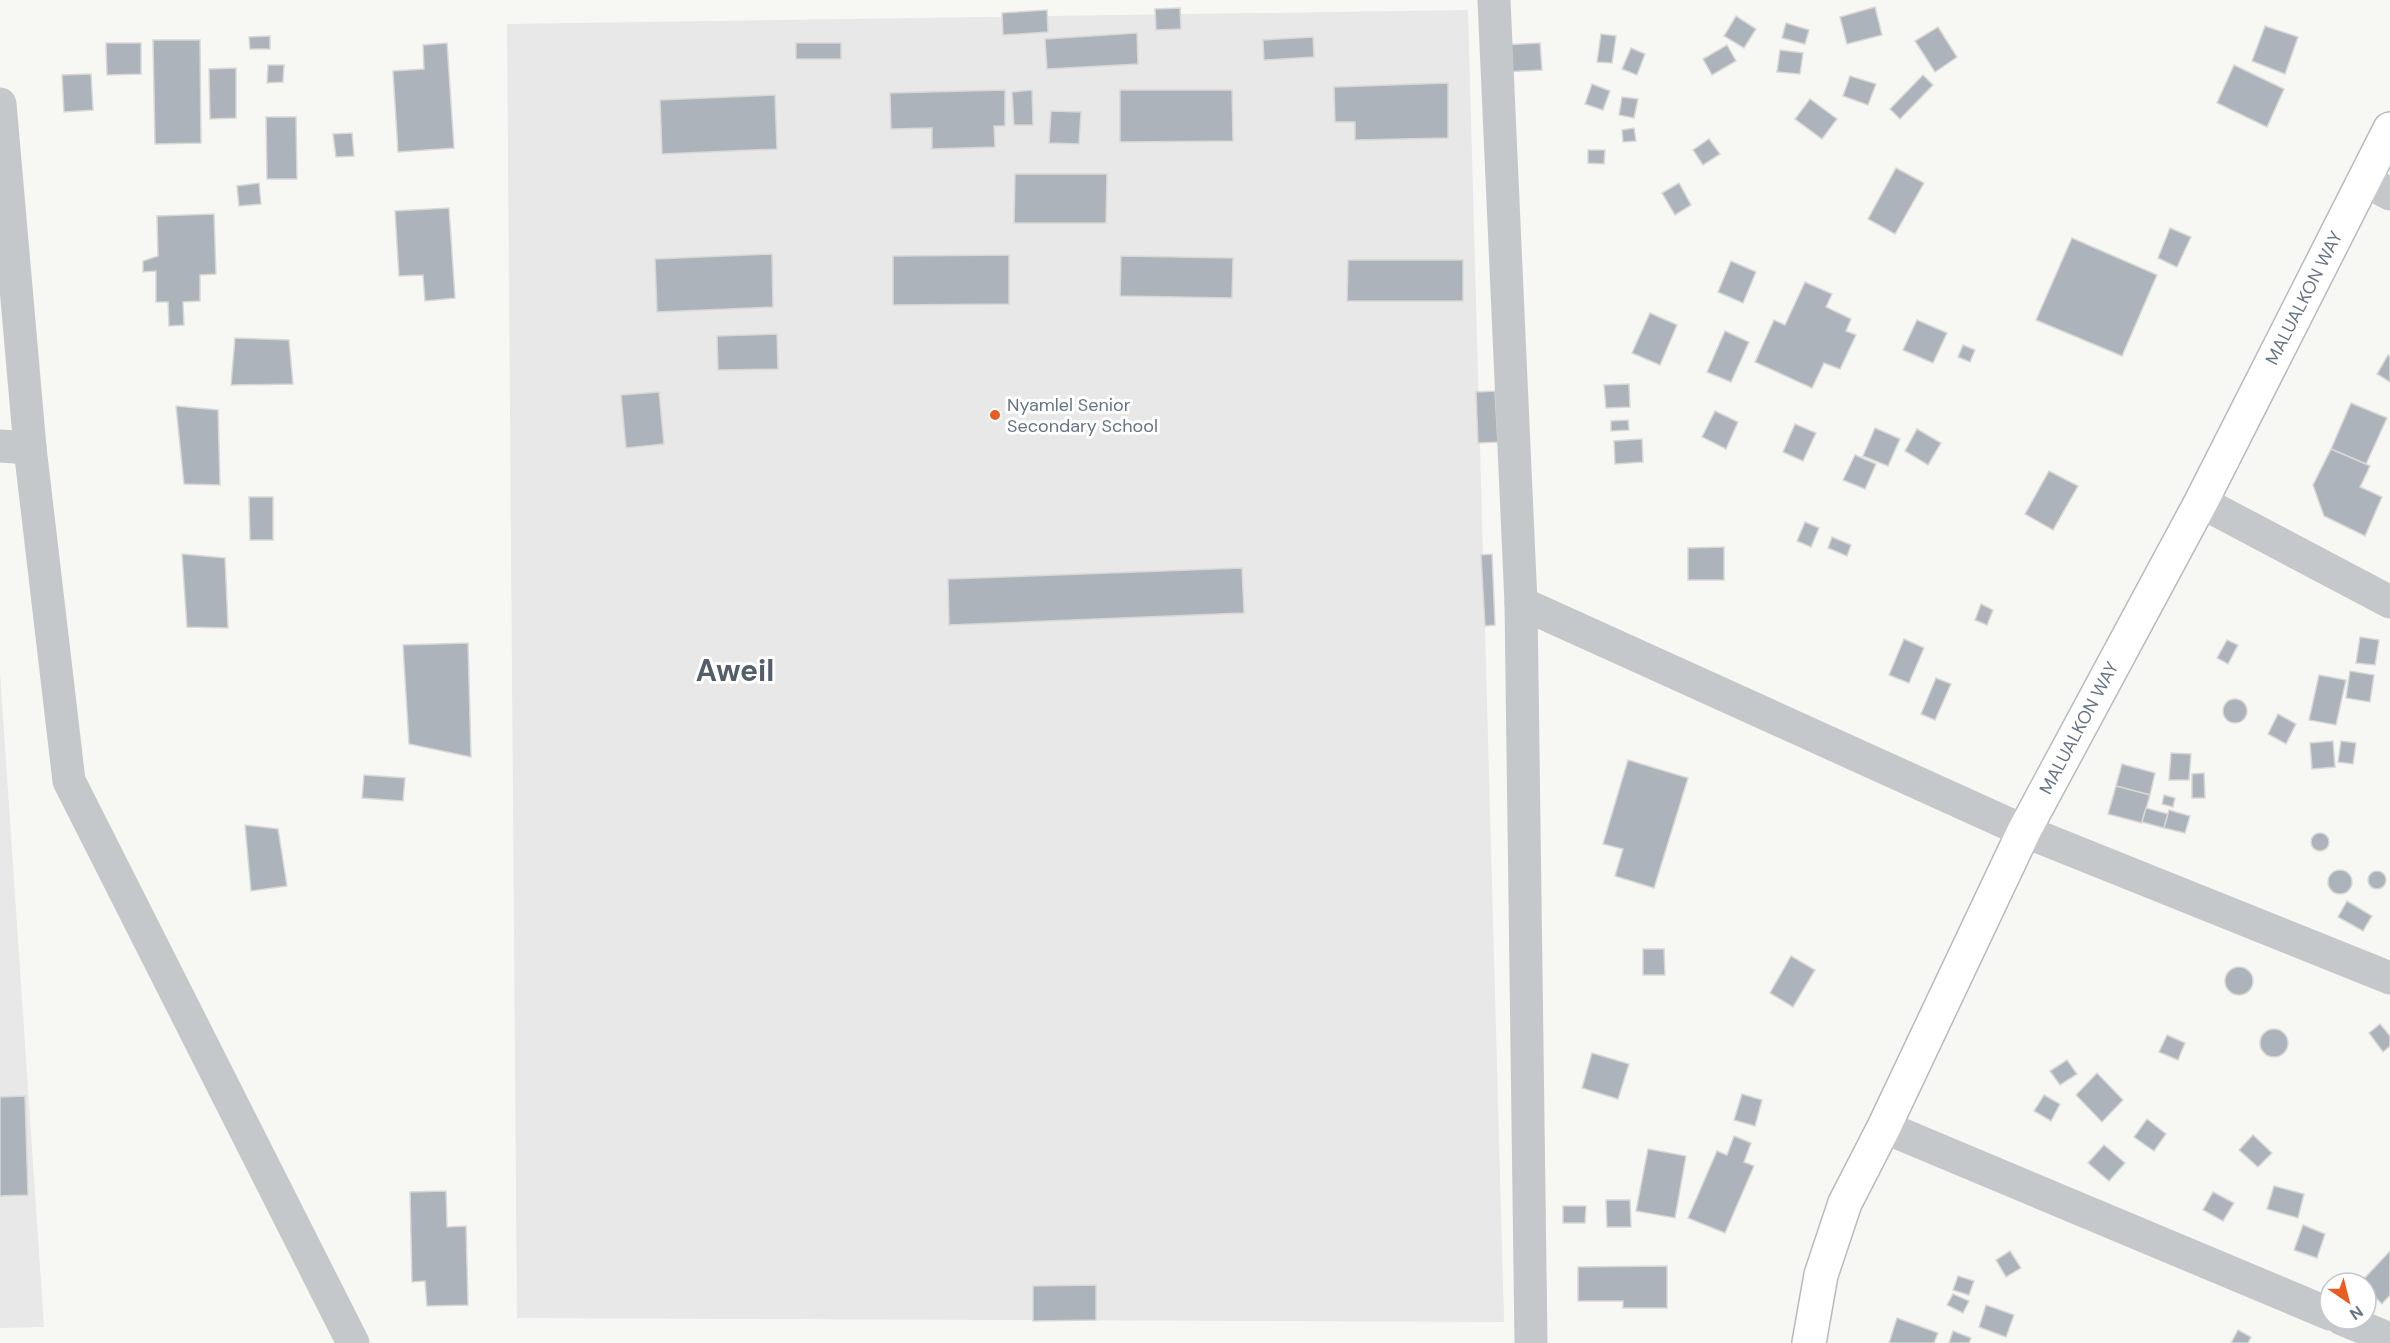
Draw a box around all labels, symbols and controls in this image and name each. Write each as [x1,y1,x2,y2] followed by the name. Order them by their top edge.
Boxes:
[2260,227,2348,369] street label: MALUALKON WAY
[1007,393,1158,438] place label: Nyamlel Senior Secondary School
[988,408,1002,422] marker: Nyamlel Senior Secondary School
[696,651,774,690] district label: Aweil
[2034,657,2124,798] street label: MALUALKON WAY
[2318,1271,2378,1331] north arrow
[2346,1301,2367,1325] text: N

